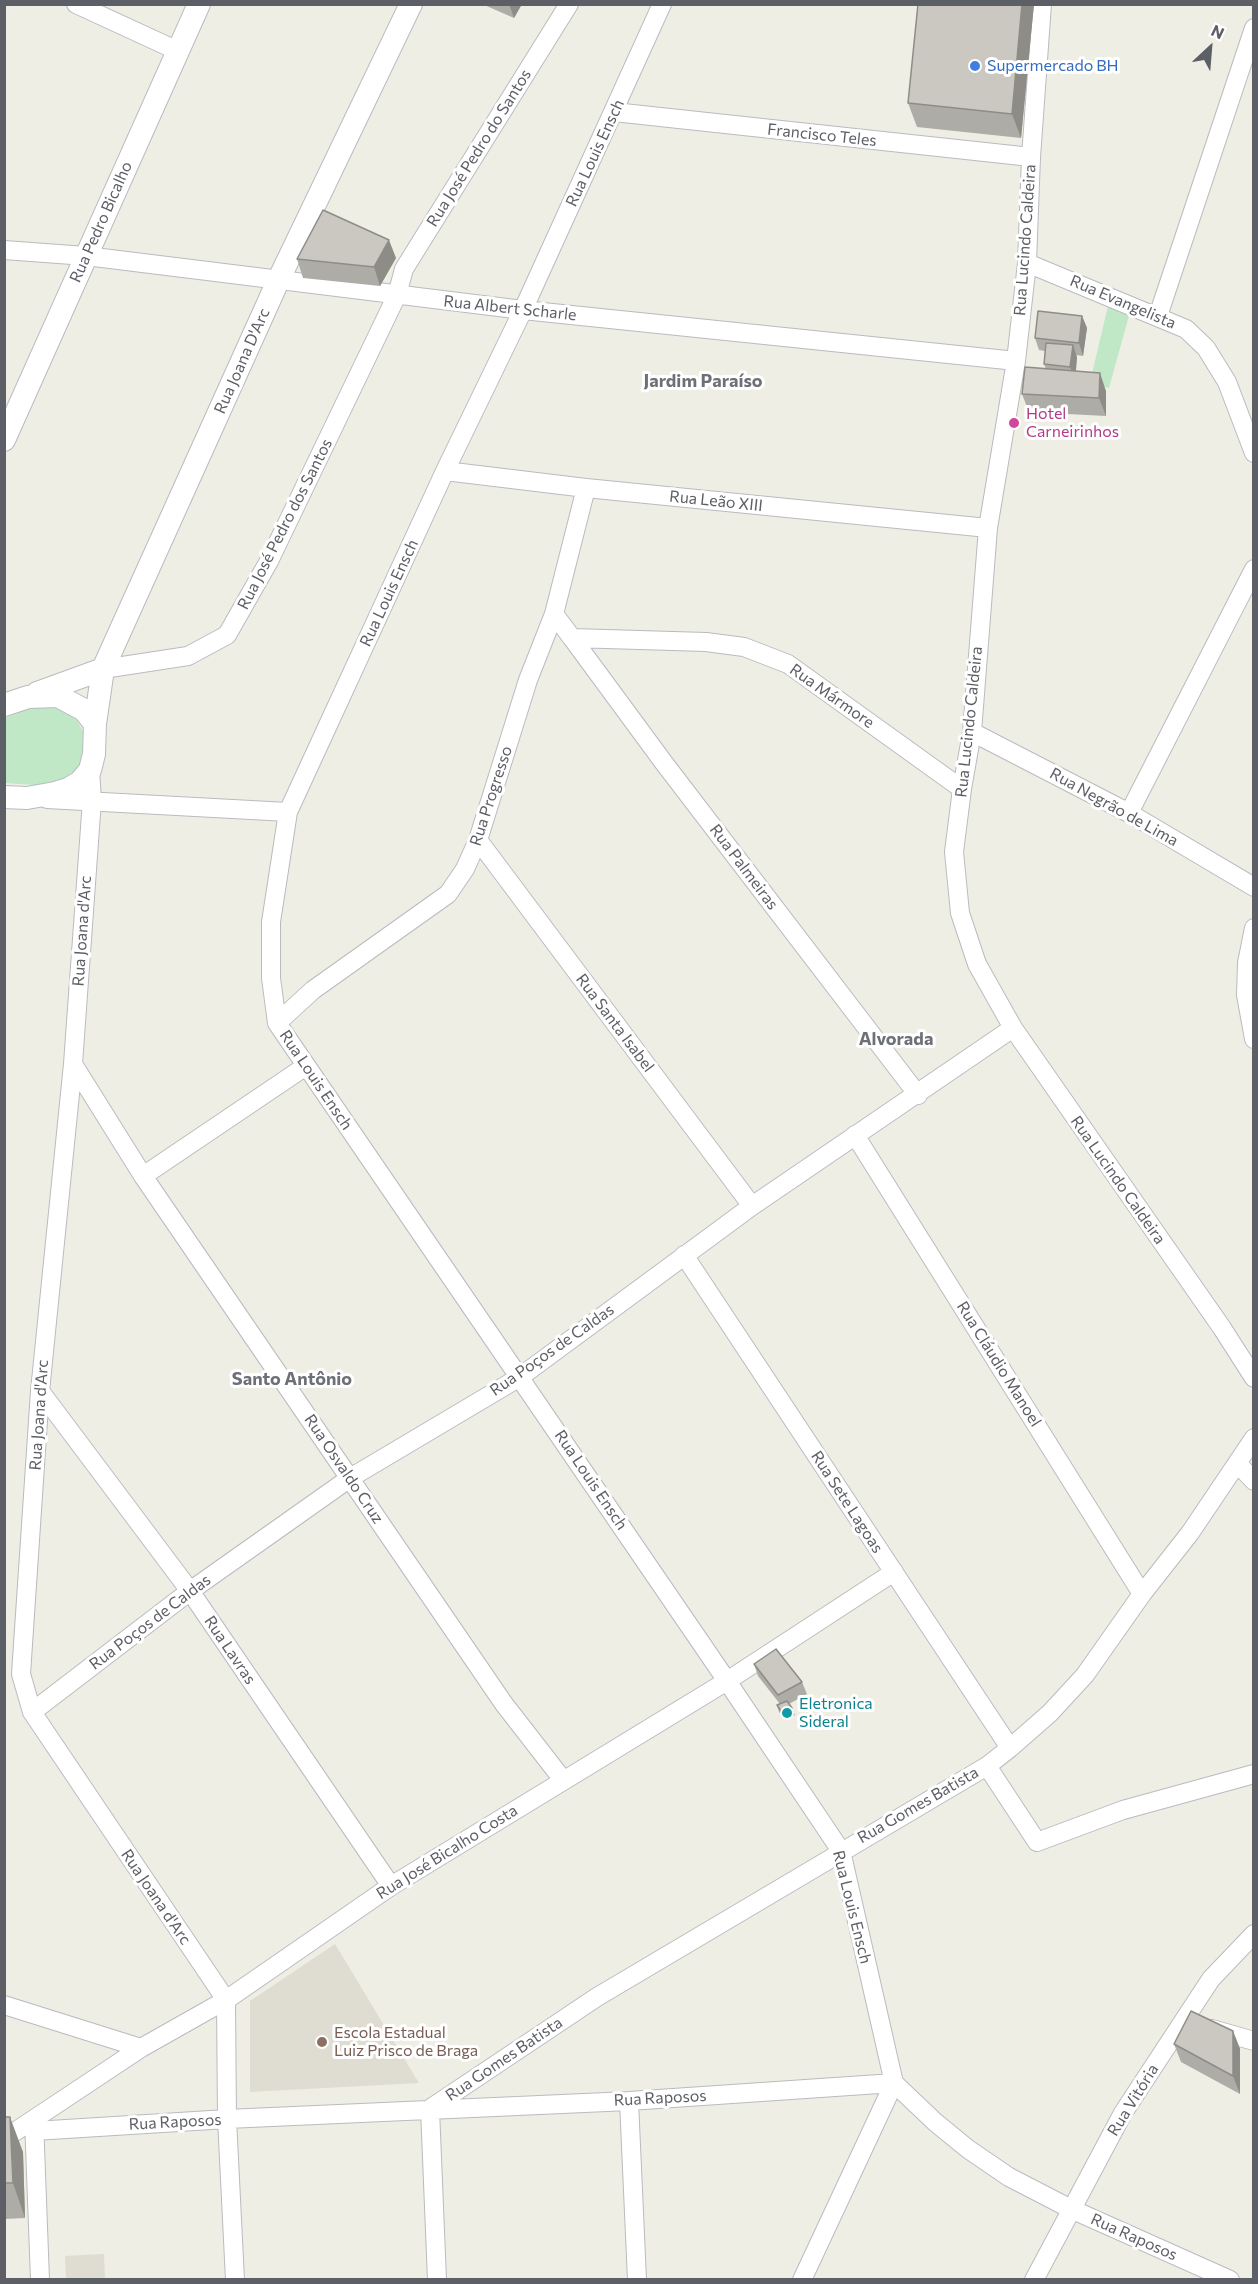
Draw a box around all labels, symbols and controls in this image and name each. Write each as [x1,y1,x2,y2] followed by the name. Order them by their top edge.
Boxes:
[1180,18,1240,78] north arrow
[1209,20,1228,43] text: N
[987,56,1119,76] place label: Supermercado BH
[968,59,982,73] marker: Supermercado BH
[423,66,535,230] street label: Rua José Pedro do Santos
[562,96,628,210] street label: Rua Louis Ensch
[766,120,878,150] street label: Francisco Teles
[66,158,136,286] street label: Rua Pedro Bicalho
[1010,164,1040,316] street label: Rua Lucindo Caldeira
[1067,271,1179,333] street label: Rua Evangelista
[442,291,578,325] street label: Rua Albert Scharle
[210,305,274,417] street label: Rua Joana D'Arc
[643,370,763,392] district label: Jardim Paraíso
[1026,404,1119,442] place label: Hotel Carneirinhos
[1007,416,1021,430] marker: Hotel Carneirinhos
[234,435,336,613] street label: Rua José Pedro dos Santos
[668,487,764,515] street label: Rua Leão XIII
[356,536,422,650] street label: Rua Louis Ensch
[952,645,986,799] street label: Rua Lucindo Caldeira
[786,660,878,732] street label: Rua Mármore
[466,744,516,848] street label: Rua Progresso
[1047,764,1181,850] street label: Rua Negrão de Lima
[706,821,782,913] street label: Rua Palmeiras
[69,875,95,987] street label: Rua Joana d'Arc
[572,970,658,1076] street label: Rua Santa Isabel
[276,1026,356,1134] street label: Rua Louis Ensch
[859,1028,933,1050] district label: Alvorada
[1067,1112,1169,1248] street label: Rua Lucindo Caldeira
[953,1298,1045,1430] street label: Rua Cláudio Manoel
[486,1300,618,1400] street label: Rua Poços de Caldas
[26,1359,52,1471] street label: Rua Joana d'Arc
[232,1368,352,1390] district label: Santo Antônio
[300,1411,388,1527] street label: Rua Osvaldo Cruz
[551,1426,631,1534] street label: Rua Louis Ensch
[807,1447,887,1557] street label: Rua Sete Lagoas
[86,1570,214,1674] street label: Rua Poços de Caldas
[200,1612,260,1688] street label: Rua Lavras
[799,1694,873,1732] place label: Eletronica Sideral
[780,1706,794,1720] marker: Eletronica Sideral
[854,1763,982,1847] street label: Rua Gomes Batista
[373,1801,521,1903] street label: Rua José Bicalho Costa
[117,1846,195,1948] street label: Rua Joana d'Arc
[829,1848,875,1966] street label: Rua Louis Ensch
[442,2013,566,2105] street label: Rua Gomes Batista
[334,2023,478,2061] place label: Escola Estadual Luiz Prisco de Braga
[315,2035,329,2049] marker: Escola Estadual Luiz Prisco de Braga
[1103,2061,1163,2139] street label: Rua Vitória
[613,2086,707,2110] street label: Rua Raposos
[128,2110,222,2134] street label: Rua Raposos
[1088,2209,1180,2265] street label: Rua Raposos

